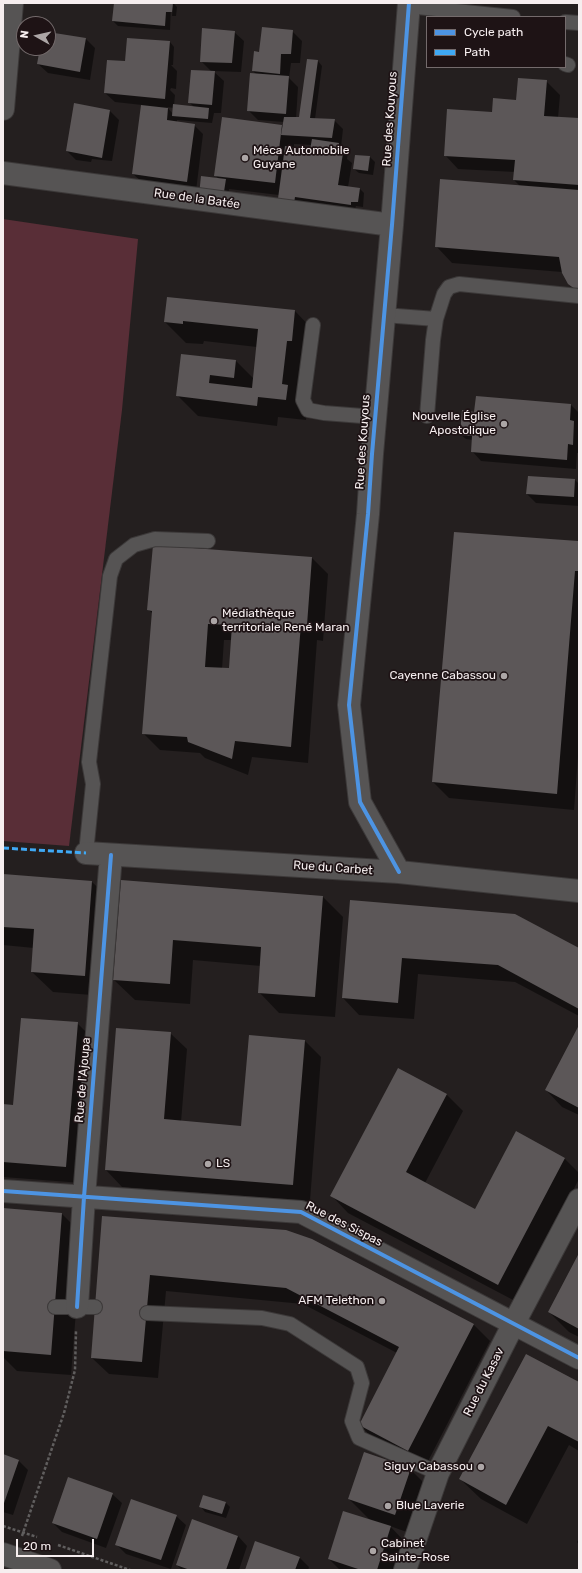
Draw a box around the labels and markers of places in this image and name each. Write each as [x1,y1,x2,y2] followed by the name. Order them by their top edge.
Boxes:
[253,144,349,172] place label: Méca Automobile Guyane
[240,153,250,163] marker: Méca Automobile Guyane
[412,410,496,438] place label: Nouvelle Église Apostolique
[499,419,509,429] marker: Nouvelle Église Apostolique
[222,607,350,635] place label: Médiathèque territoriale René Maran
[209,616,219,626] marker: Médiathèque territoriale René Maran
[389,669,496,683] place label: Cayenne Cabassou
[499,671,509,681] marker: Cayenne Cabassou
[216,1157,230,1171] place label: LS
[203,1159,213,1169] marker: LS
[298,1294,374,1308] place label: AFM Telethon
[377,1296,387,1306] marker: AFM Telethon
[384,1460,473,1474] place label: Siguy Cabassou
[476,1462,486,1472] marker: Siguy Cabassou
[396,1499,464,1513] place label: Blue Laverie
[383,1501,393,1511] marker: Blue Laverie
[381,1537,450,1565] place label: Cabinet Sainte-Rose
[368,1546,378,1556] marker: Cabinet Sainte-Rose

